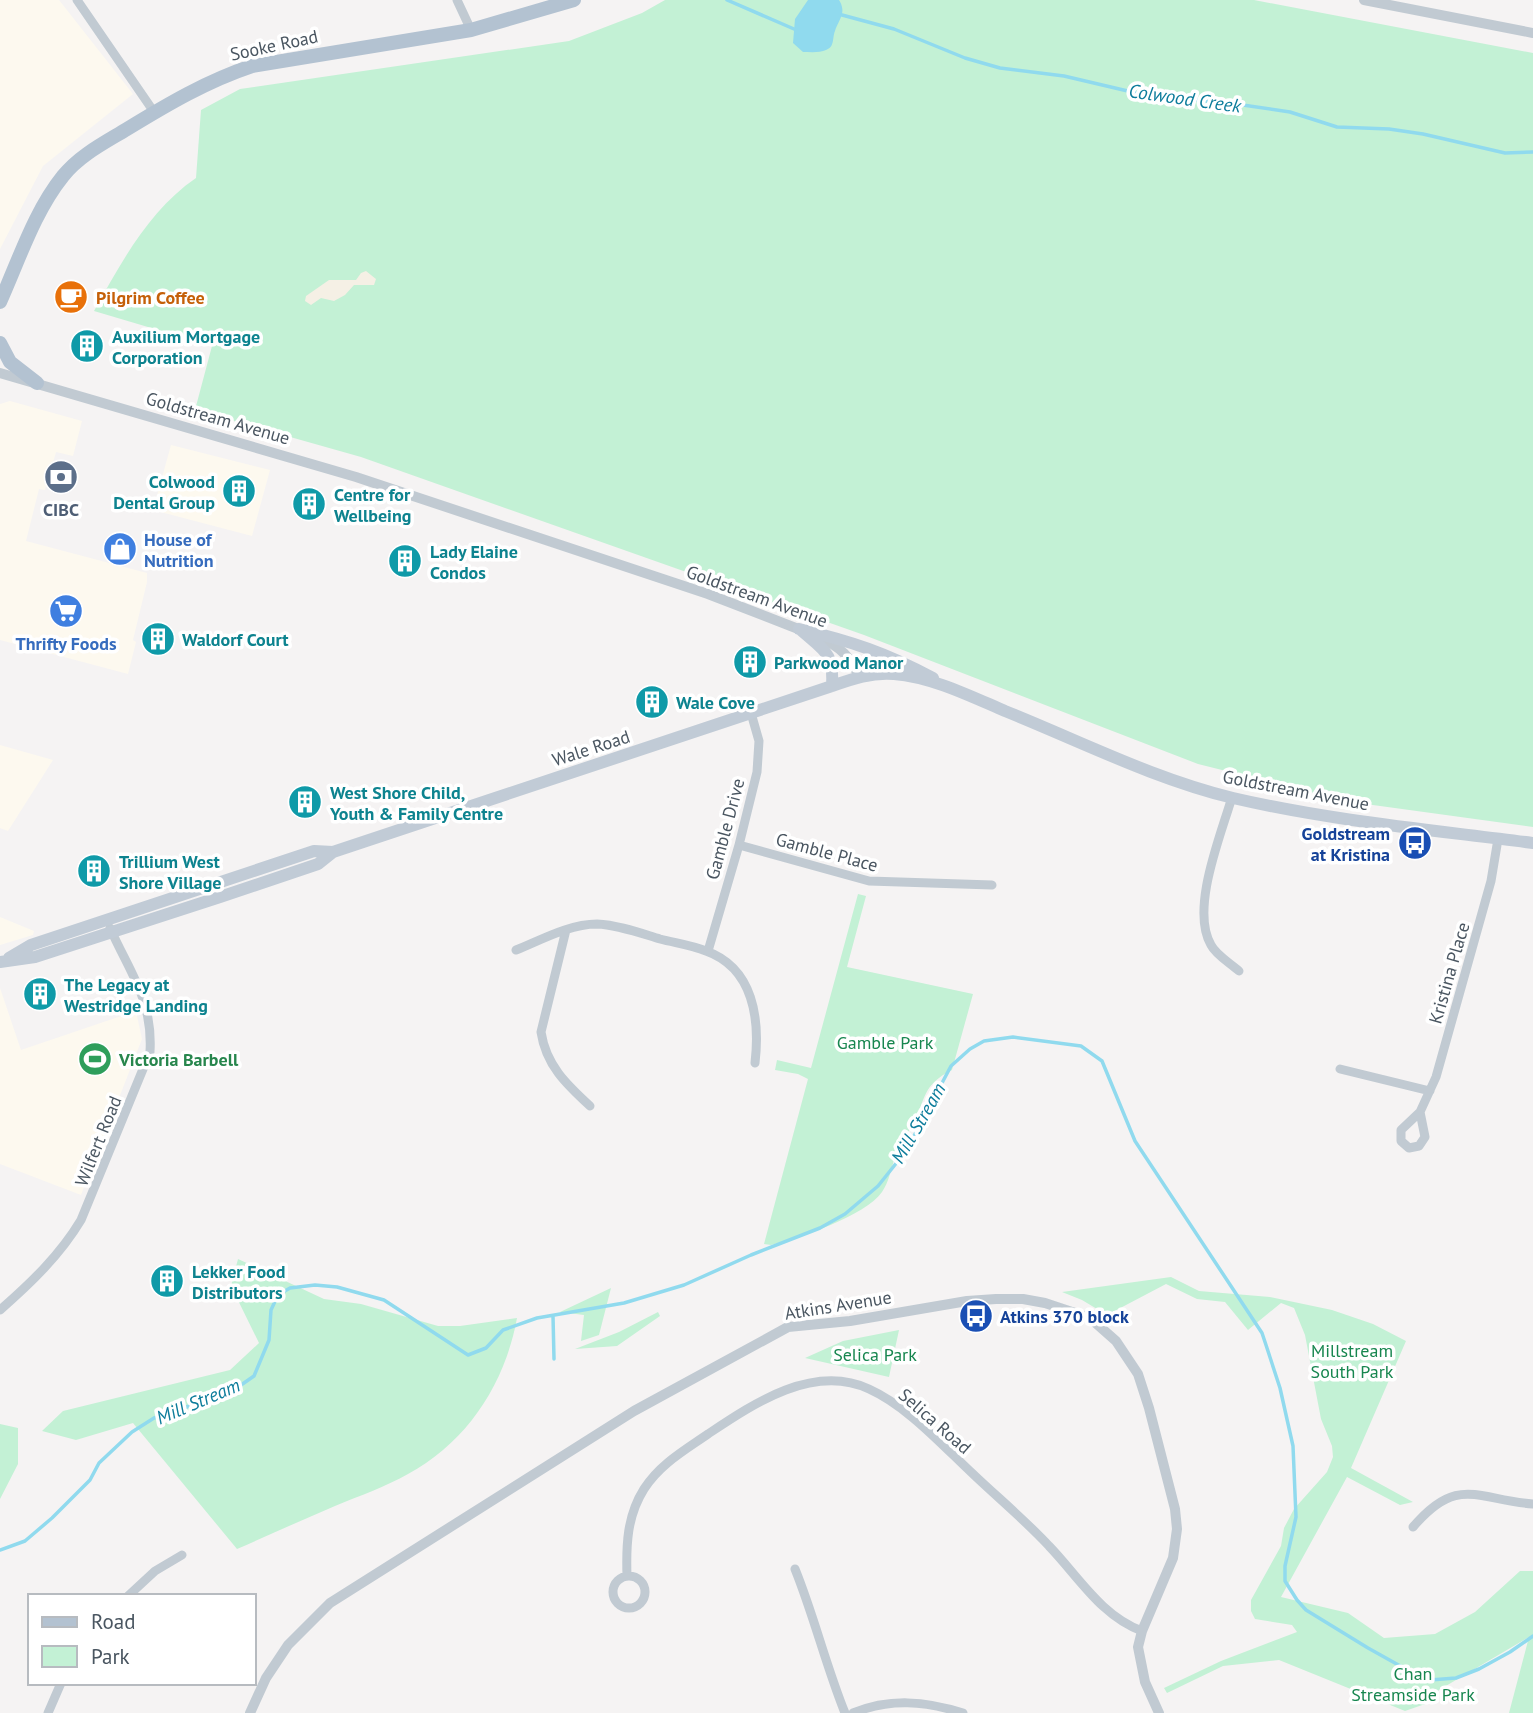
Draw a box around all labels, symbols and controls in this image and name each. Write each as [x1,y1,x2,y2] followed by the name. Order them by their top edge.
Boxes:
[228,24,320,66] street label: Sooke Road
[1127,78,1244,118] water label: Colwood Creek
[52,278,90,316] cafe icon: Pilgrim Coffee
[96,286,205,309] place label: Pilgrim Coffee
[112,325,260,369] place label: Auxilium Mortgage Corporation
[68,327,106,365] building icon: Auxilium Mortgage Corporation
[143,386,293,450] street label: Goldstream Avenue
[42,458,80,496] bank icon: CIBC
[113,470,215,514] place label: Colwood Dental Group
[220,472,258,510] building icon: Colwood Dental Group
[334,483,411,527] place label: Centre for Wellbeing
[290,485,328,523] building icon: Centre for Wellbeing
[43,498,79,521] place label: CIBC
[144,528,214,572] place label: House of Nutrition
[101,530,139,568] shop icon: House of Nutrition
[430,540,518,584] place label: Lady Elaine Condos
[386,542,424,580] building icon: Lady Elaine Condos
[683,560,831,632] street label: Goldstream Avenue
[47,592,85,630] supermarket icon: Thrifty Foods
[139,620,177,658] building icon: Waldorf Court
[182,628,289,651] place label: Waldorf Court
[16,632,117,655] place label: Thrifty Foods
[731,643,769,681] building icon: Parkwood Manor
[774,651,904,674] place label: Parkwood Manor
[633,683,671,721] building icon: Wale Cove
[676,691,755,714] place label: Wale Cove
[549,725,633,771] street label: Wale Road
[1221,765,1371,815] street label: Goldstream Avenue
[700,776,750,882] street label: Gamble Drive
[329,781,503,825] place label: West Shore Child, Youth & Family Centre
[286,783,324,821] building icon: West Shore Child, Youth & Family Centre
[1302,822,1390,866] place label: Goldstream at Kristina
[1396,824,1434,862] bus stop icon: Goldstream at Kristina
[774,827,880,877] street label: Gamble Place
[119,850,221,894] place label: Trillium West Shore Village
[75,852,113,890] building icon: Trillium West Shore Village
[1424,920,1474,1026] street label: Kristina Place
[64,973,208,1017] place label: The Legacy at Westridge Landing
[21,975,59,1013] building icon: The Legacy at Westridge Landing
[837,1031,934,1054] park label: Gamble Park
[76,1040,114,1078] sports icon: Victoria Barbell
[118,1048,239,1071] place label: Victoria Barbell
[885,1079,951,1167] water label: Mill Stream
[69,1092,127,1190] street label: Wilfert Road
[192,1260,285,1304] place label: Lekker Food Distributors
[148,1262,186,1300] building icon: Lekker Food Distributors
[783,1285,893,1325] street label: Atkins Avenue
[957,1297,995,1335] bus stop icon: Atkins 370 block
[1000,1305,1129,1328] place label: Atkins 370 block
[1311,1339,1394,1383] park label: Millstream South Park
[833,1343,917,1366] park label: Selica Park
[152,1373,244,1429] water label: Mill Stream
[894,1383,976,1459] street label: Selica Road
[28,1594,256,1685] legend
[91,1608,135,1635] text: Road
[91,1643,130,1670] text: Park
[1351,1662,1475,1706] park label: Chan Streamside Park

